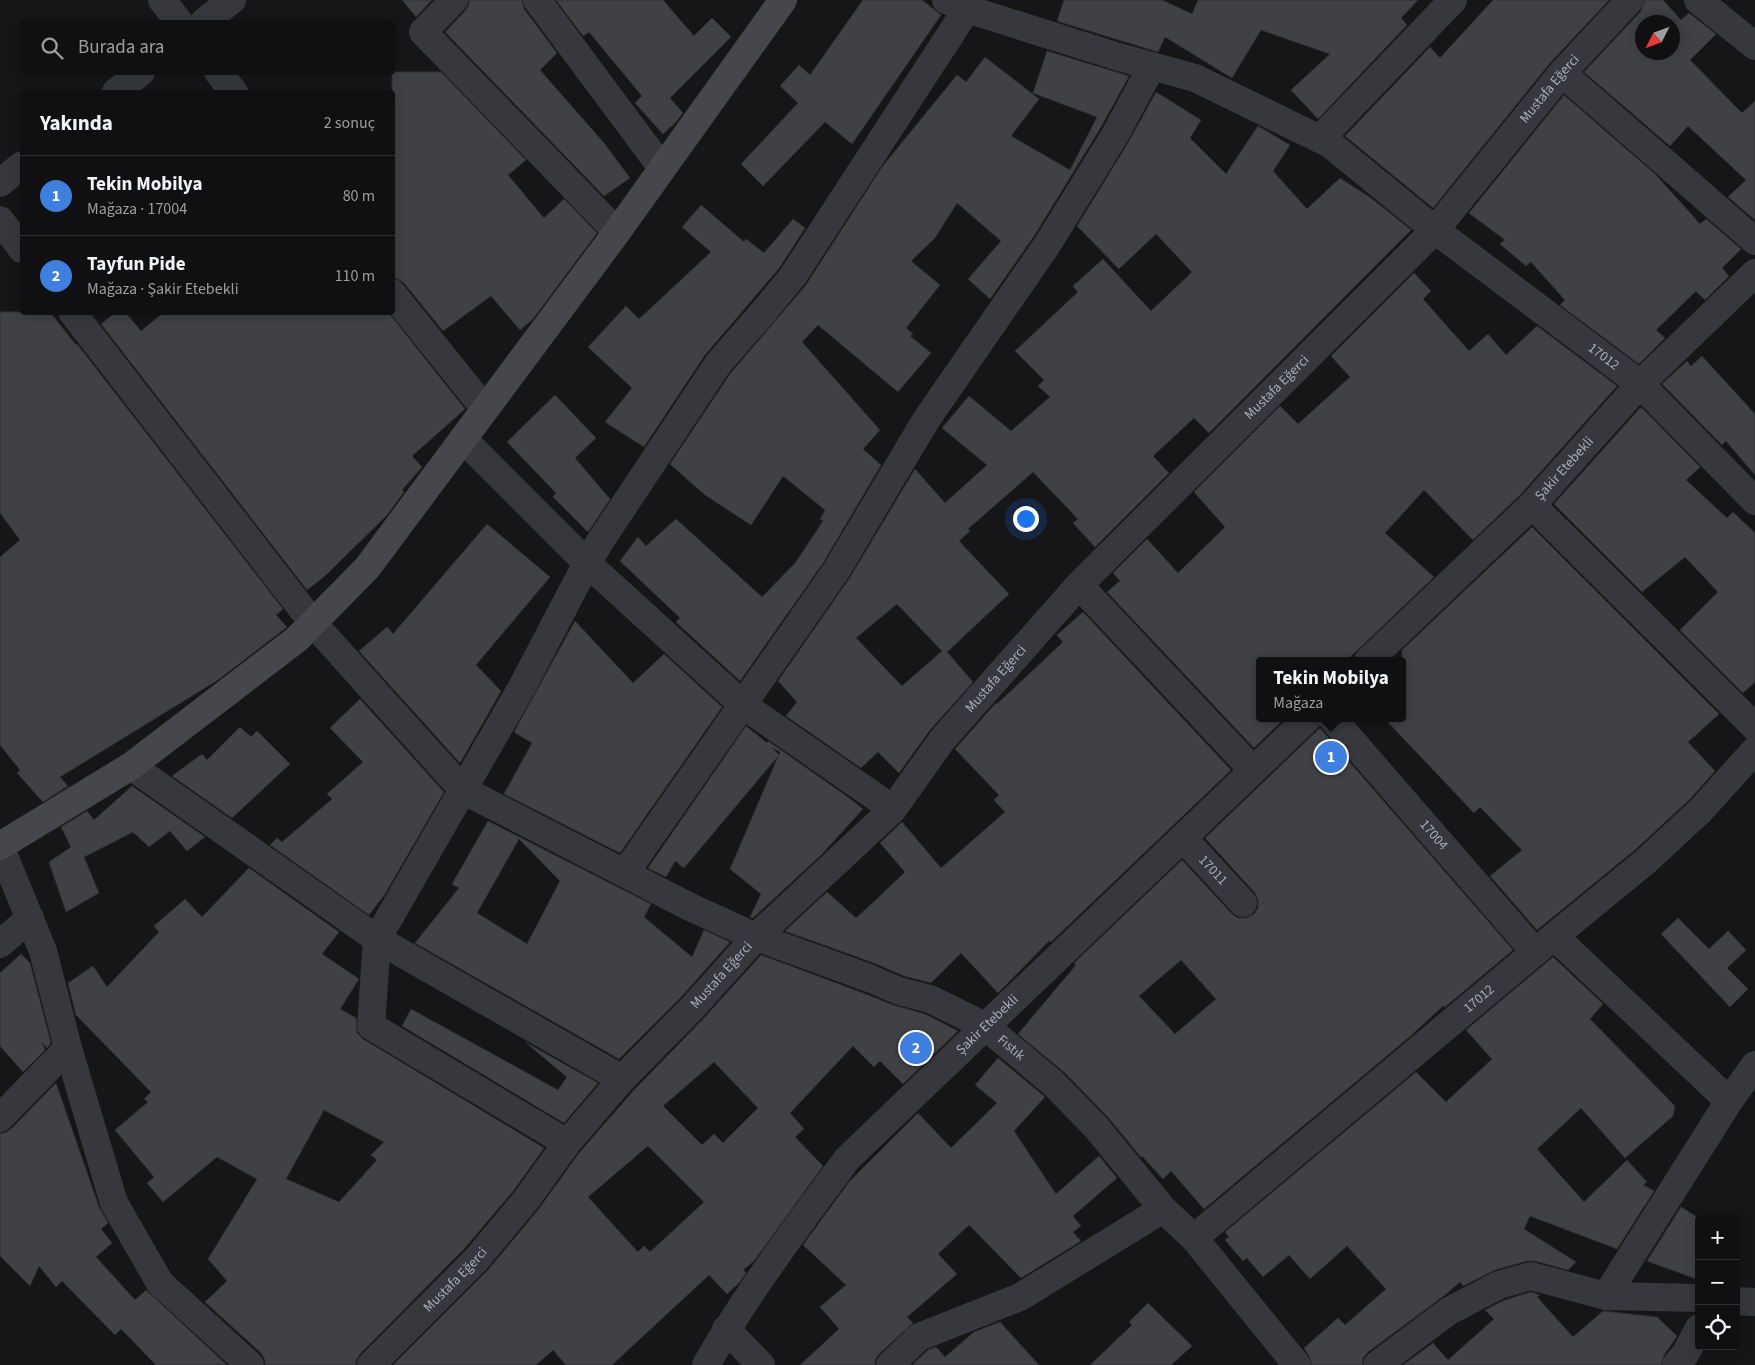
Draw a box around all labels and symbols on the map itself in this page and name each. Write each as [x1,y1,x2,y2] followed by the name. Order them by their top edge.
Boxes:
[1635,15,1680,60] north arrow
[1515,50,1584,128] street label: Mustafa Eğerci
[1584,338,1624,375] street label: 17012
[1240,351,1314,424] street label: Mustafa Eğerci
[1530,432,1598,505] street label: Şakir Etebekli
[1013,506,1039,532] your location
[960,641,1031,717] street label: Mustafa Eğerci
[1315,738,1347,776] pin: 1
[1415,815,1453,855] street label: 17004
[1194,851,1232,890] street label: 17011
[686,937,757,1013] street label: Mustafa Eğerci
[1459,980,1499,1018] street label: 17012
[952,990,1023,1060] street label: Şakir Etebekli
[900,1029,932,1067] pin: 2
[993,1030,1029,1066] street label: Fıstık
[419,1243,492,1317] street label: Mustafa Eğerci

